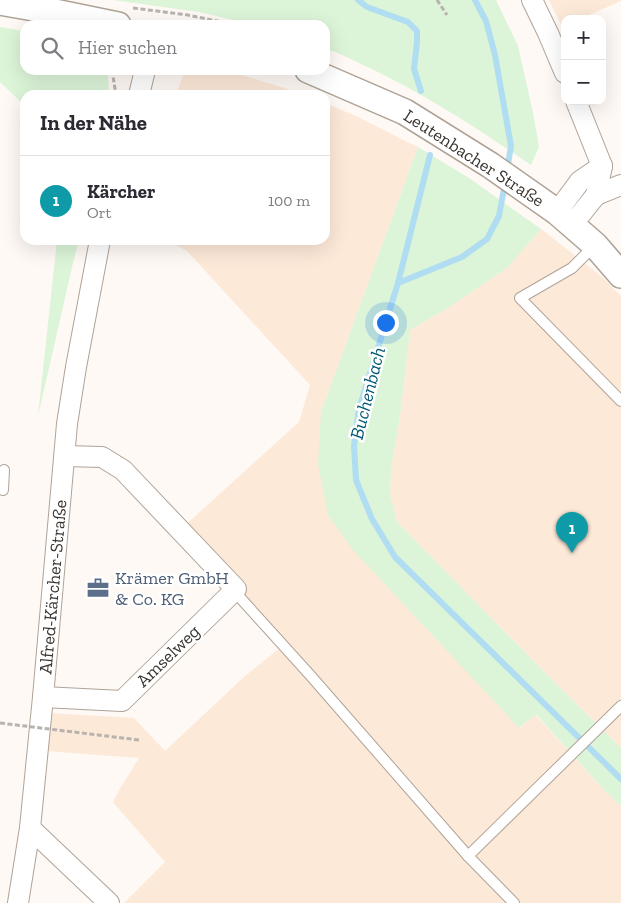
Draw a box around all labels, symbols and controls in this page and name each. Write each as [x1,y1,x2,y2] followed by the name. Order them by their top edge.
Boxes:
[561,15,606,105] map controls
[561,15,606,60] button: +
[20,20,330,75] search box
[38,34,66,62] icon: search
[78,36,177,59] text: Hier suchen
[561,60,606,105] button: −
[400,104,548,212] street label: Leutenbacher Straße
[40,110,147,135] text: In der Nähe
[87,180,155,203] text: Kärcher
[53,191,59,210] text: 1
[268,191,310,210] text: 100 m
[87,203,111,222] text: Ort
[373,310,399,336] your location
[345,345,390,442] water label: Buchenbach
[34,499,72,675] street label: Alfred-Kärcher-Straße
[556,512,588,553] pin: 1
[115,567,229,610] place label: Krämer GmbH & Co. KG
[85,575,111,601] office icon: Krämer GmbH & Co. KG
[132,620,205,692] street label: Amselweg

